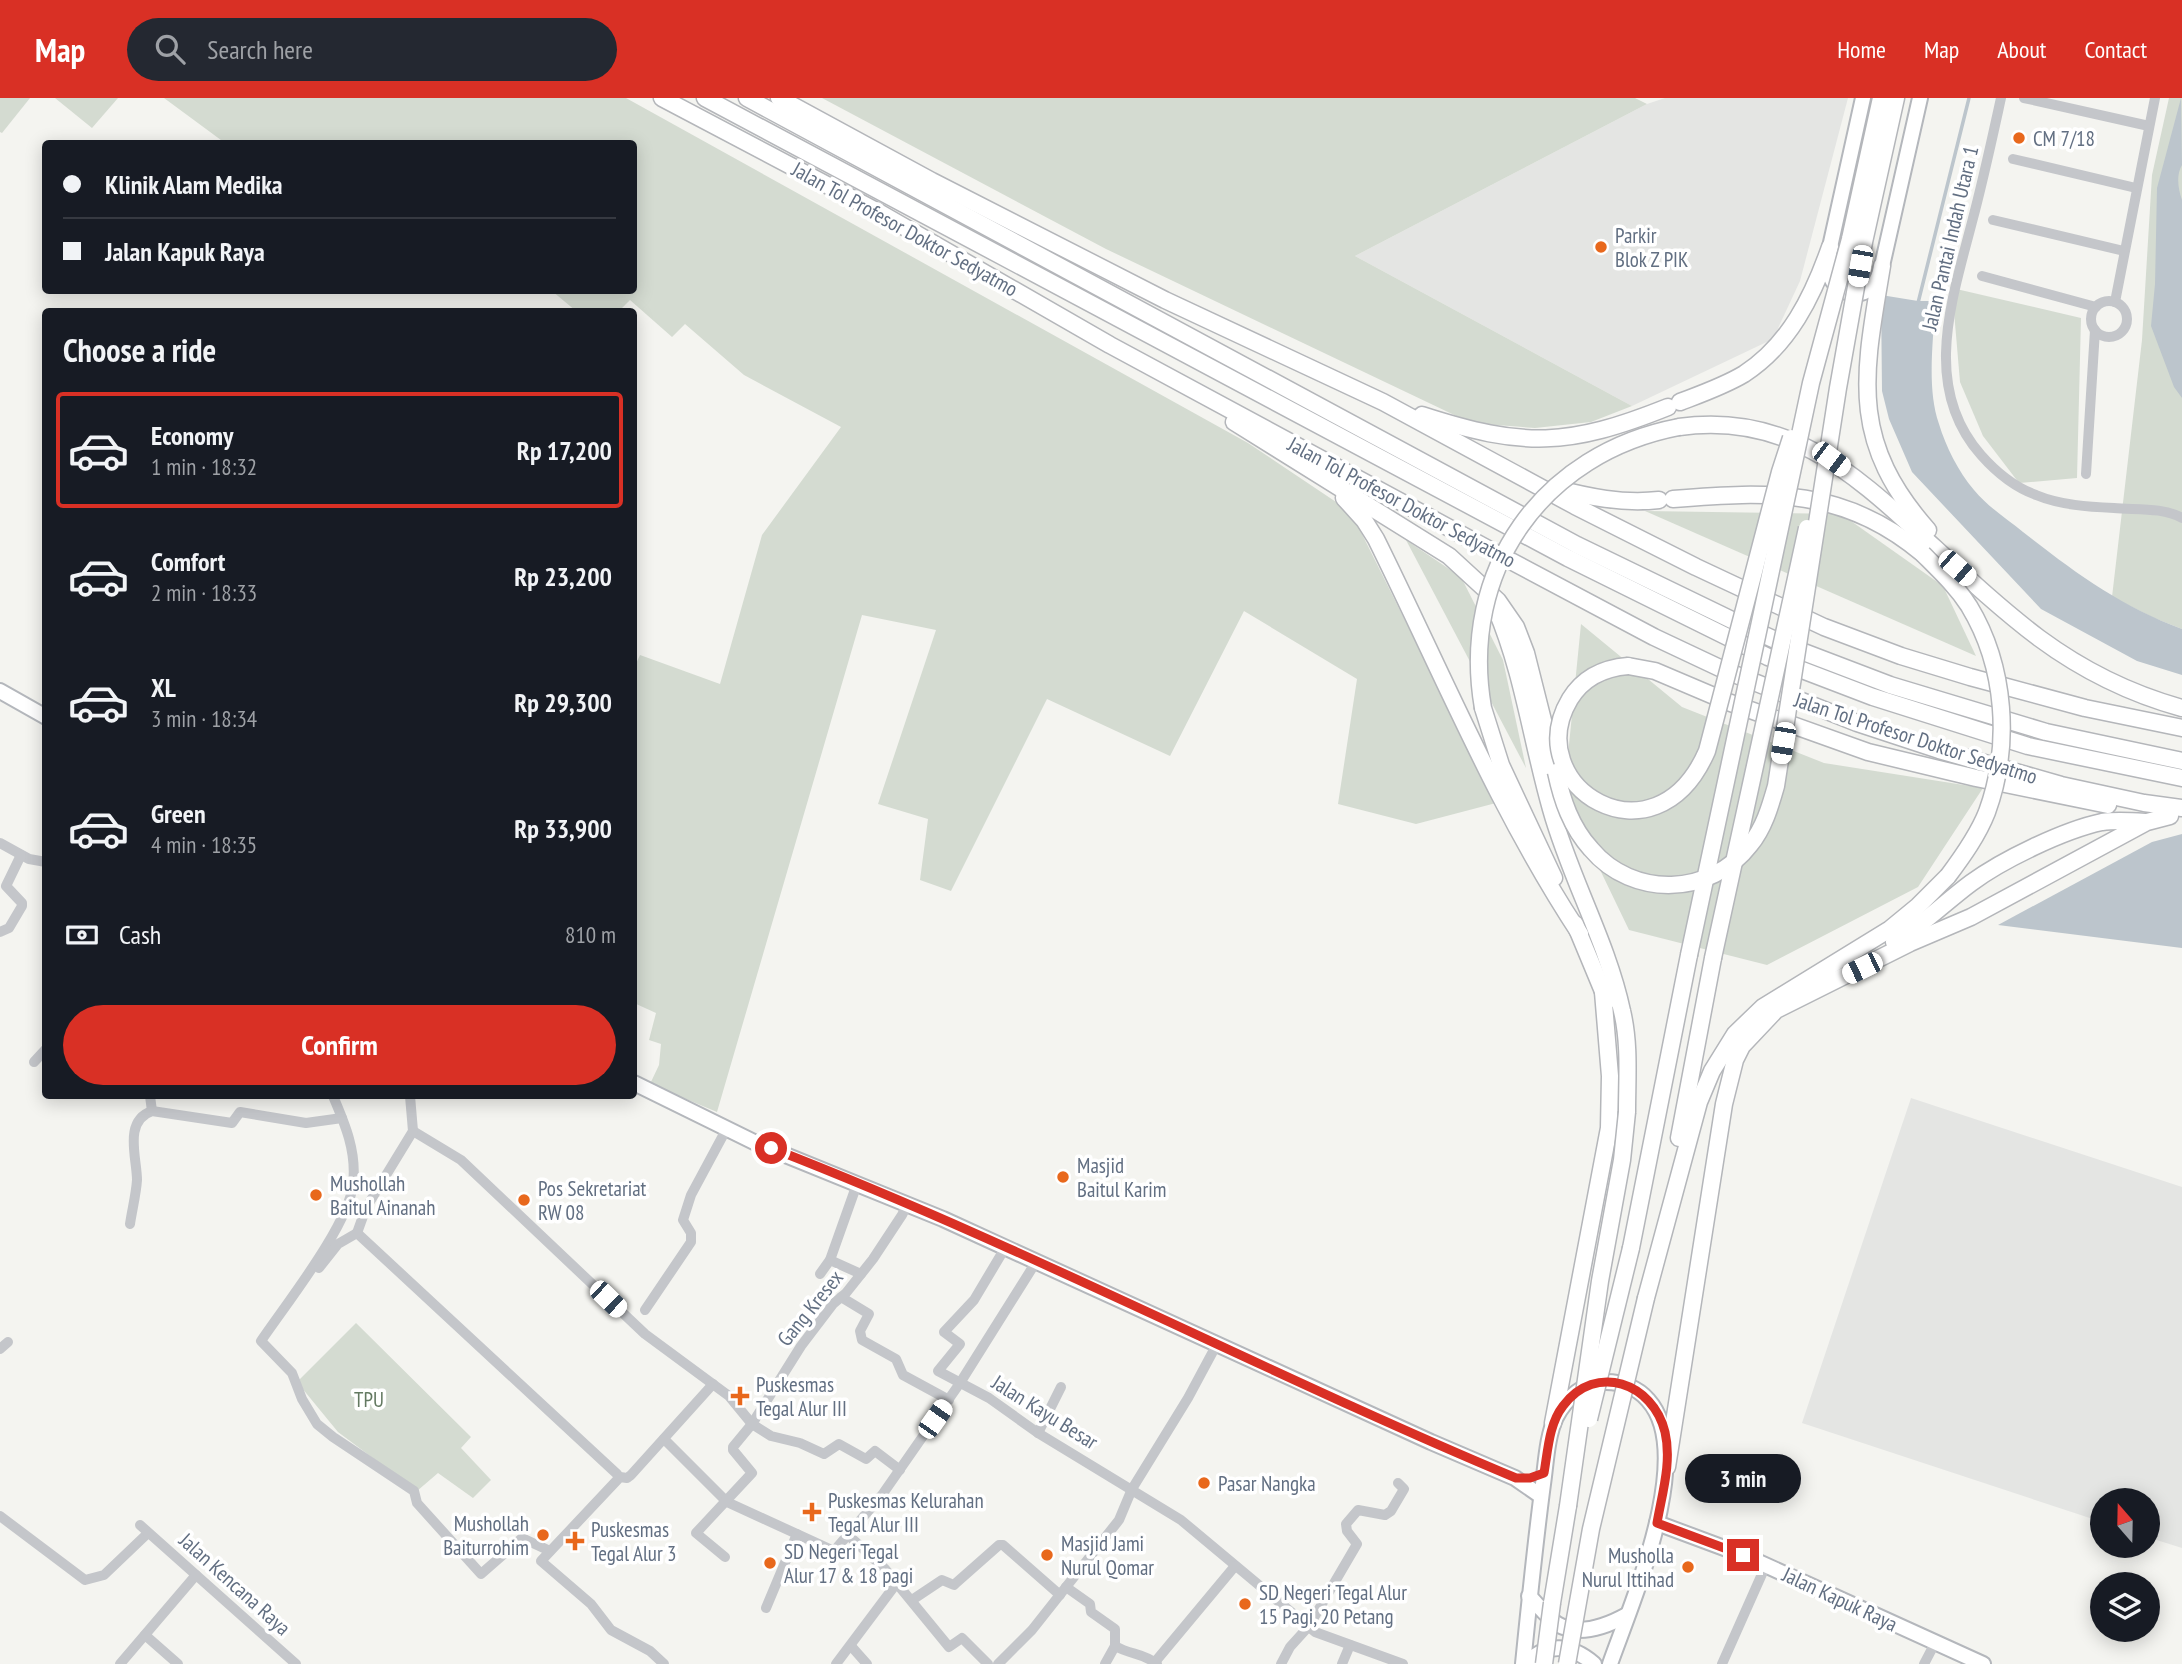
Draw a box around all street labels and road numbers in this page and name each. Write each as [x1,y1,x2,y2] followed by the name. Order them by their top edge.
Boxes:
[1915,143,1984,334] street label: Jalan Pantai Indah Utara 1
[786,155,1023,302] street label: Jalan Tol Profesor Doktor Sedyatmo
[1283,430,1520,574] street label: Jalan Tol Profesor Doktor Sedyatmo
[1790,686,2041,790] street label: Jalan Tol Profesor Doktor Sedyatmo
[771,1264,849,1351] street label: Gang Kresex
[986,1368,1103,1455] street label: Jalan Kayu Besar
[173,1526,296,1641] street label: Jalan Kencana Raya
[1777,1560,1902,1637] street label: Jalan Kapuk Raya

